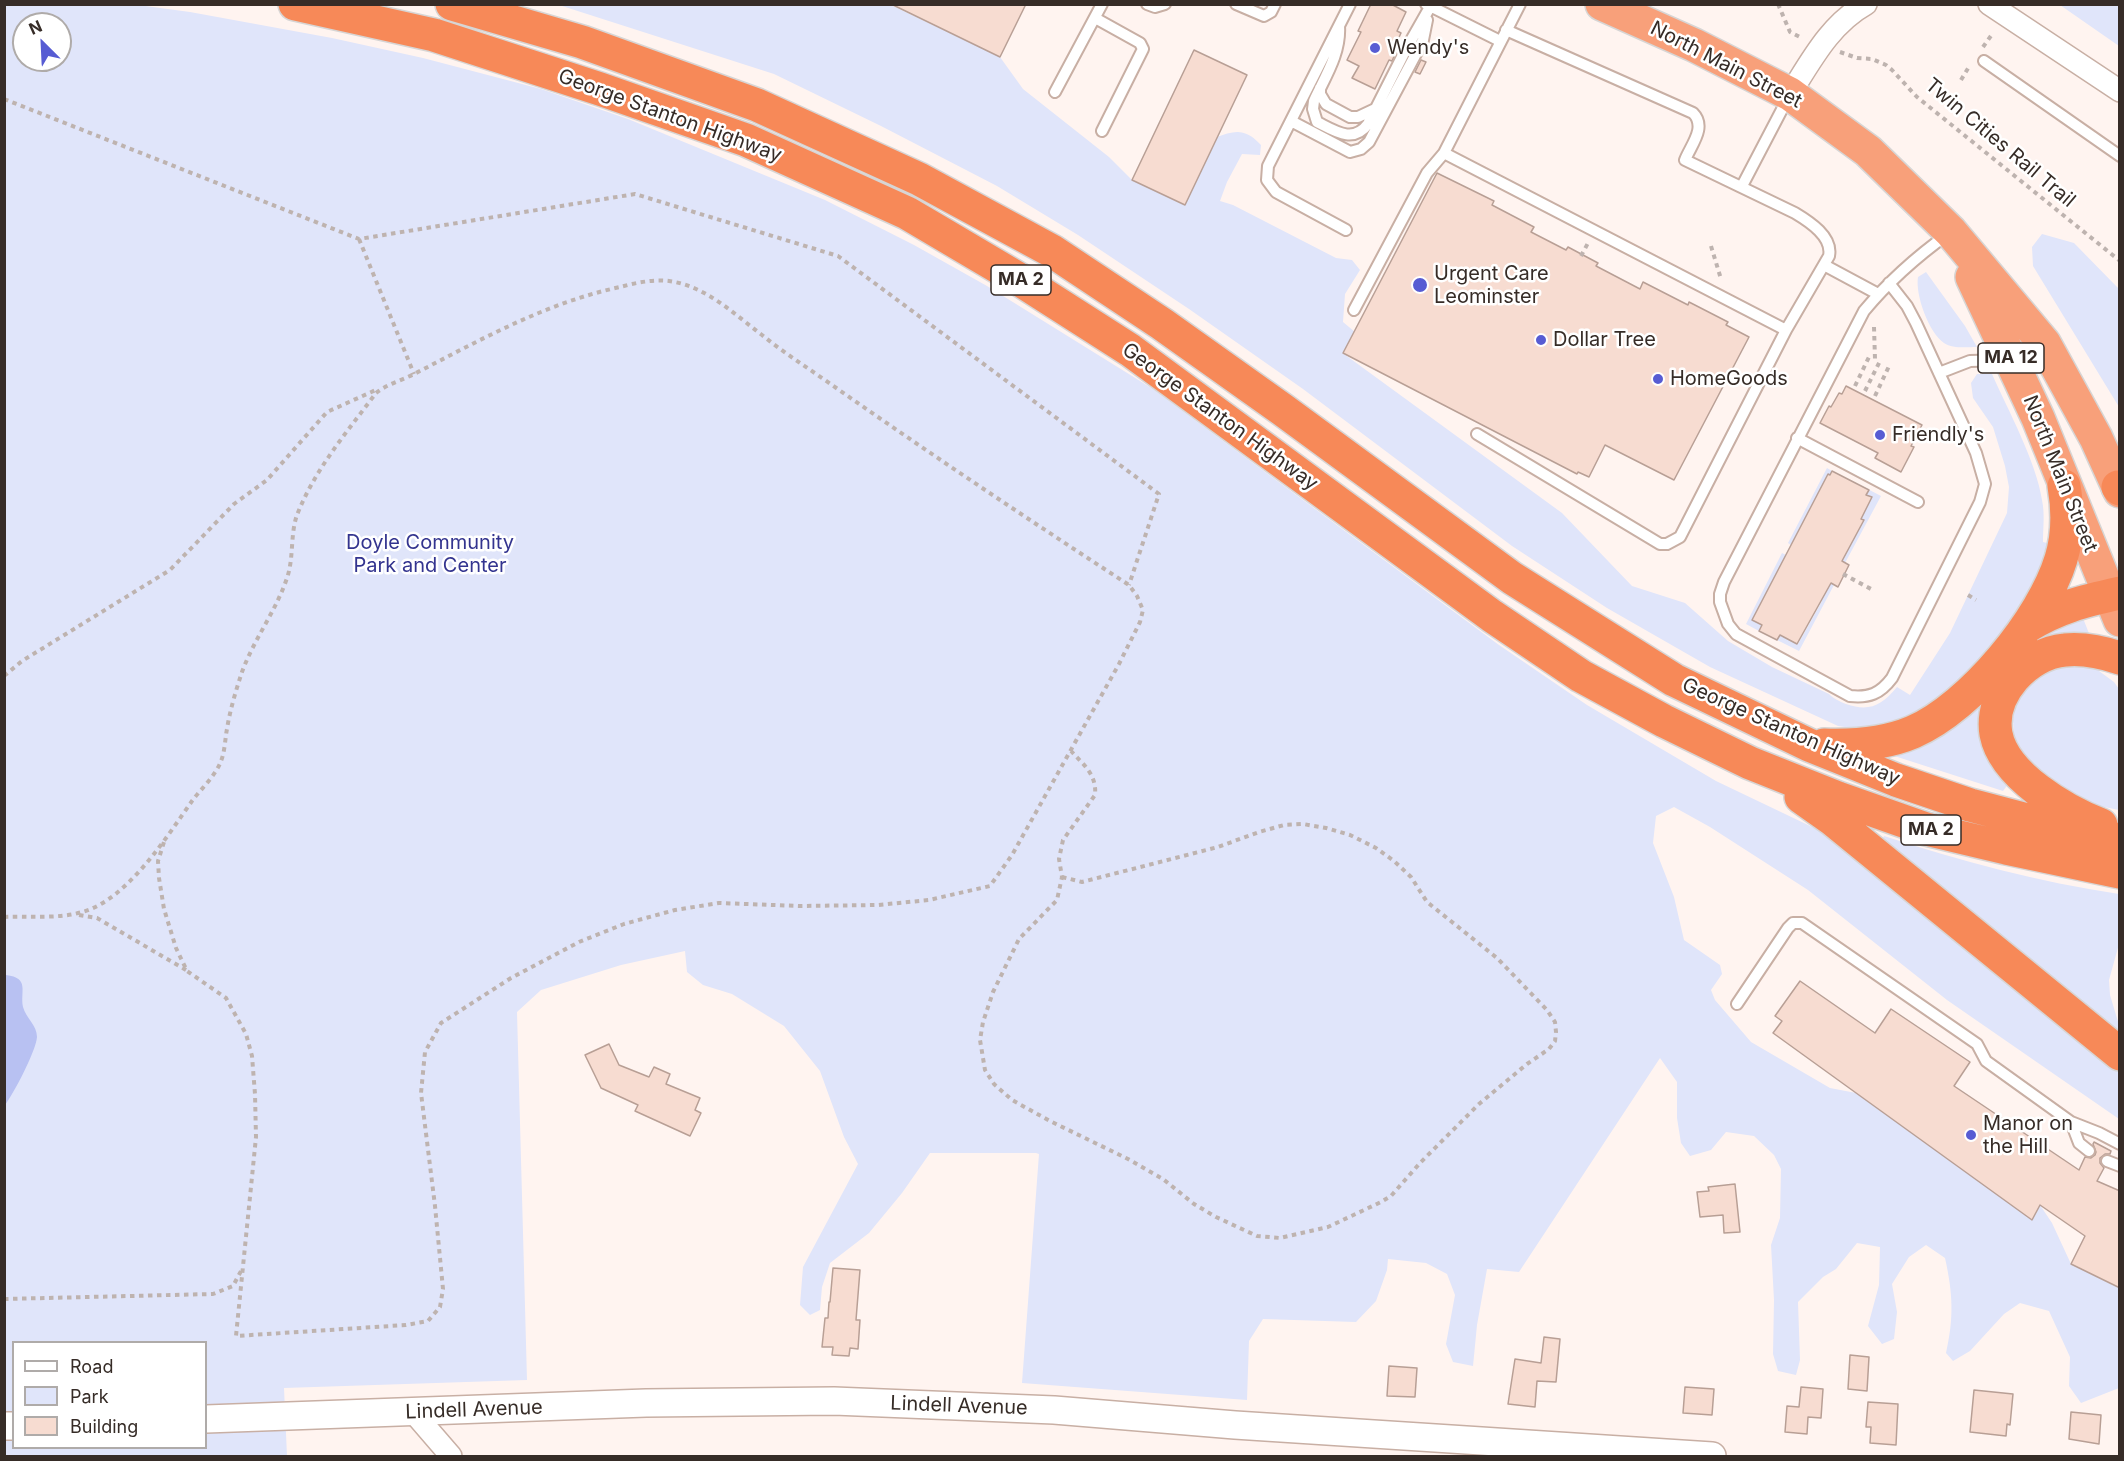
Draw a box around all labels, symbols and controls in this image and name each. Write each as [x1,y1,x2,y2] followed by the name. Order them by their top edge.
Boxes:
[12,12,72,72] north arrow
[26,16,45,39] text: N
[1646,16,1806,114] street label: North Main Street
[1387,36,1469,60] place label: Wendy's
[1368,41,1382,55] marker: Wendy's
[555,64,785,168] street label: George Stanton Highway
[1920,73,2080,213] street label: Twin Cities Rail Trail
[1434,262,1549,309] place label: Urgent Care Leominster
[991,265,1051,295] road number: MA 2
[1411,276,1429,294] marker: Urgent Care Leominster
[1553,328,1656,352] place label: Dollar Tree
[1534,333,1548,347] marker: Dollar Tree
[1117,338,1323,496] street label: George Stanton Highway
[1978,343,2044,373] road number: MA 12
[1670,367,1788,391] place label: HomeGoods
[1651,372,1665,386] marker: HomeGoods
[2018,392,2102,556] street label: North Main Street
[1892,423,1984,447] place label: Friendly's
[1873,428,1887,442] marker: Friendly's
[346,531,514,578] park label: Doyle Community Park and Center
[1678,673,1904,791] street label: George Stanton Highway
[1901,815,1961,845] road number: MA 2
[1983,1112,2073,1159] place label: Manor on the Hill
[1964,1128,1978,1142] marker: Manor on the Hill
[12,1341,207,1449] legend
[70,1356,113,1377] text: Road
[70,1386,109,1407] text: Park
[890,1392,1028,1420] street label: Lindell Avenue
[405,1396,543,1424] street label: Lindell Avenue
[70,1416,138,1437] text: Building

